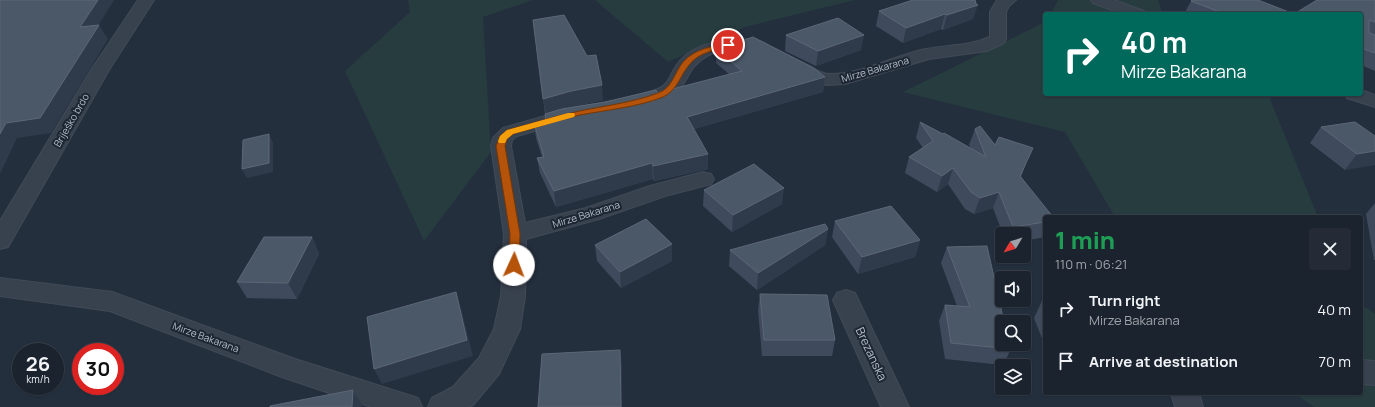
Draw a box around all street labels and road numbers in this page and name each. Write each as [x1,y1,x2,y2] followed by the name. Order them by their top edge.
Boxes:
[840,53,910,85] street label: Mirze Bakarana
[50,91,92,149] street label: Briješko brdo
[551,197,621,231] street label: Mirze Bakarana
[171,318,241,356] street label: Mirze Bakarana
[852,324,891,383] street label: Brezanska

